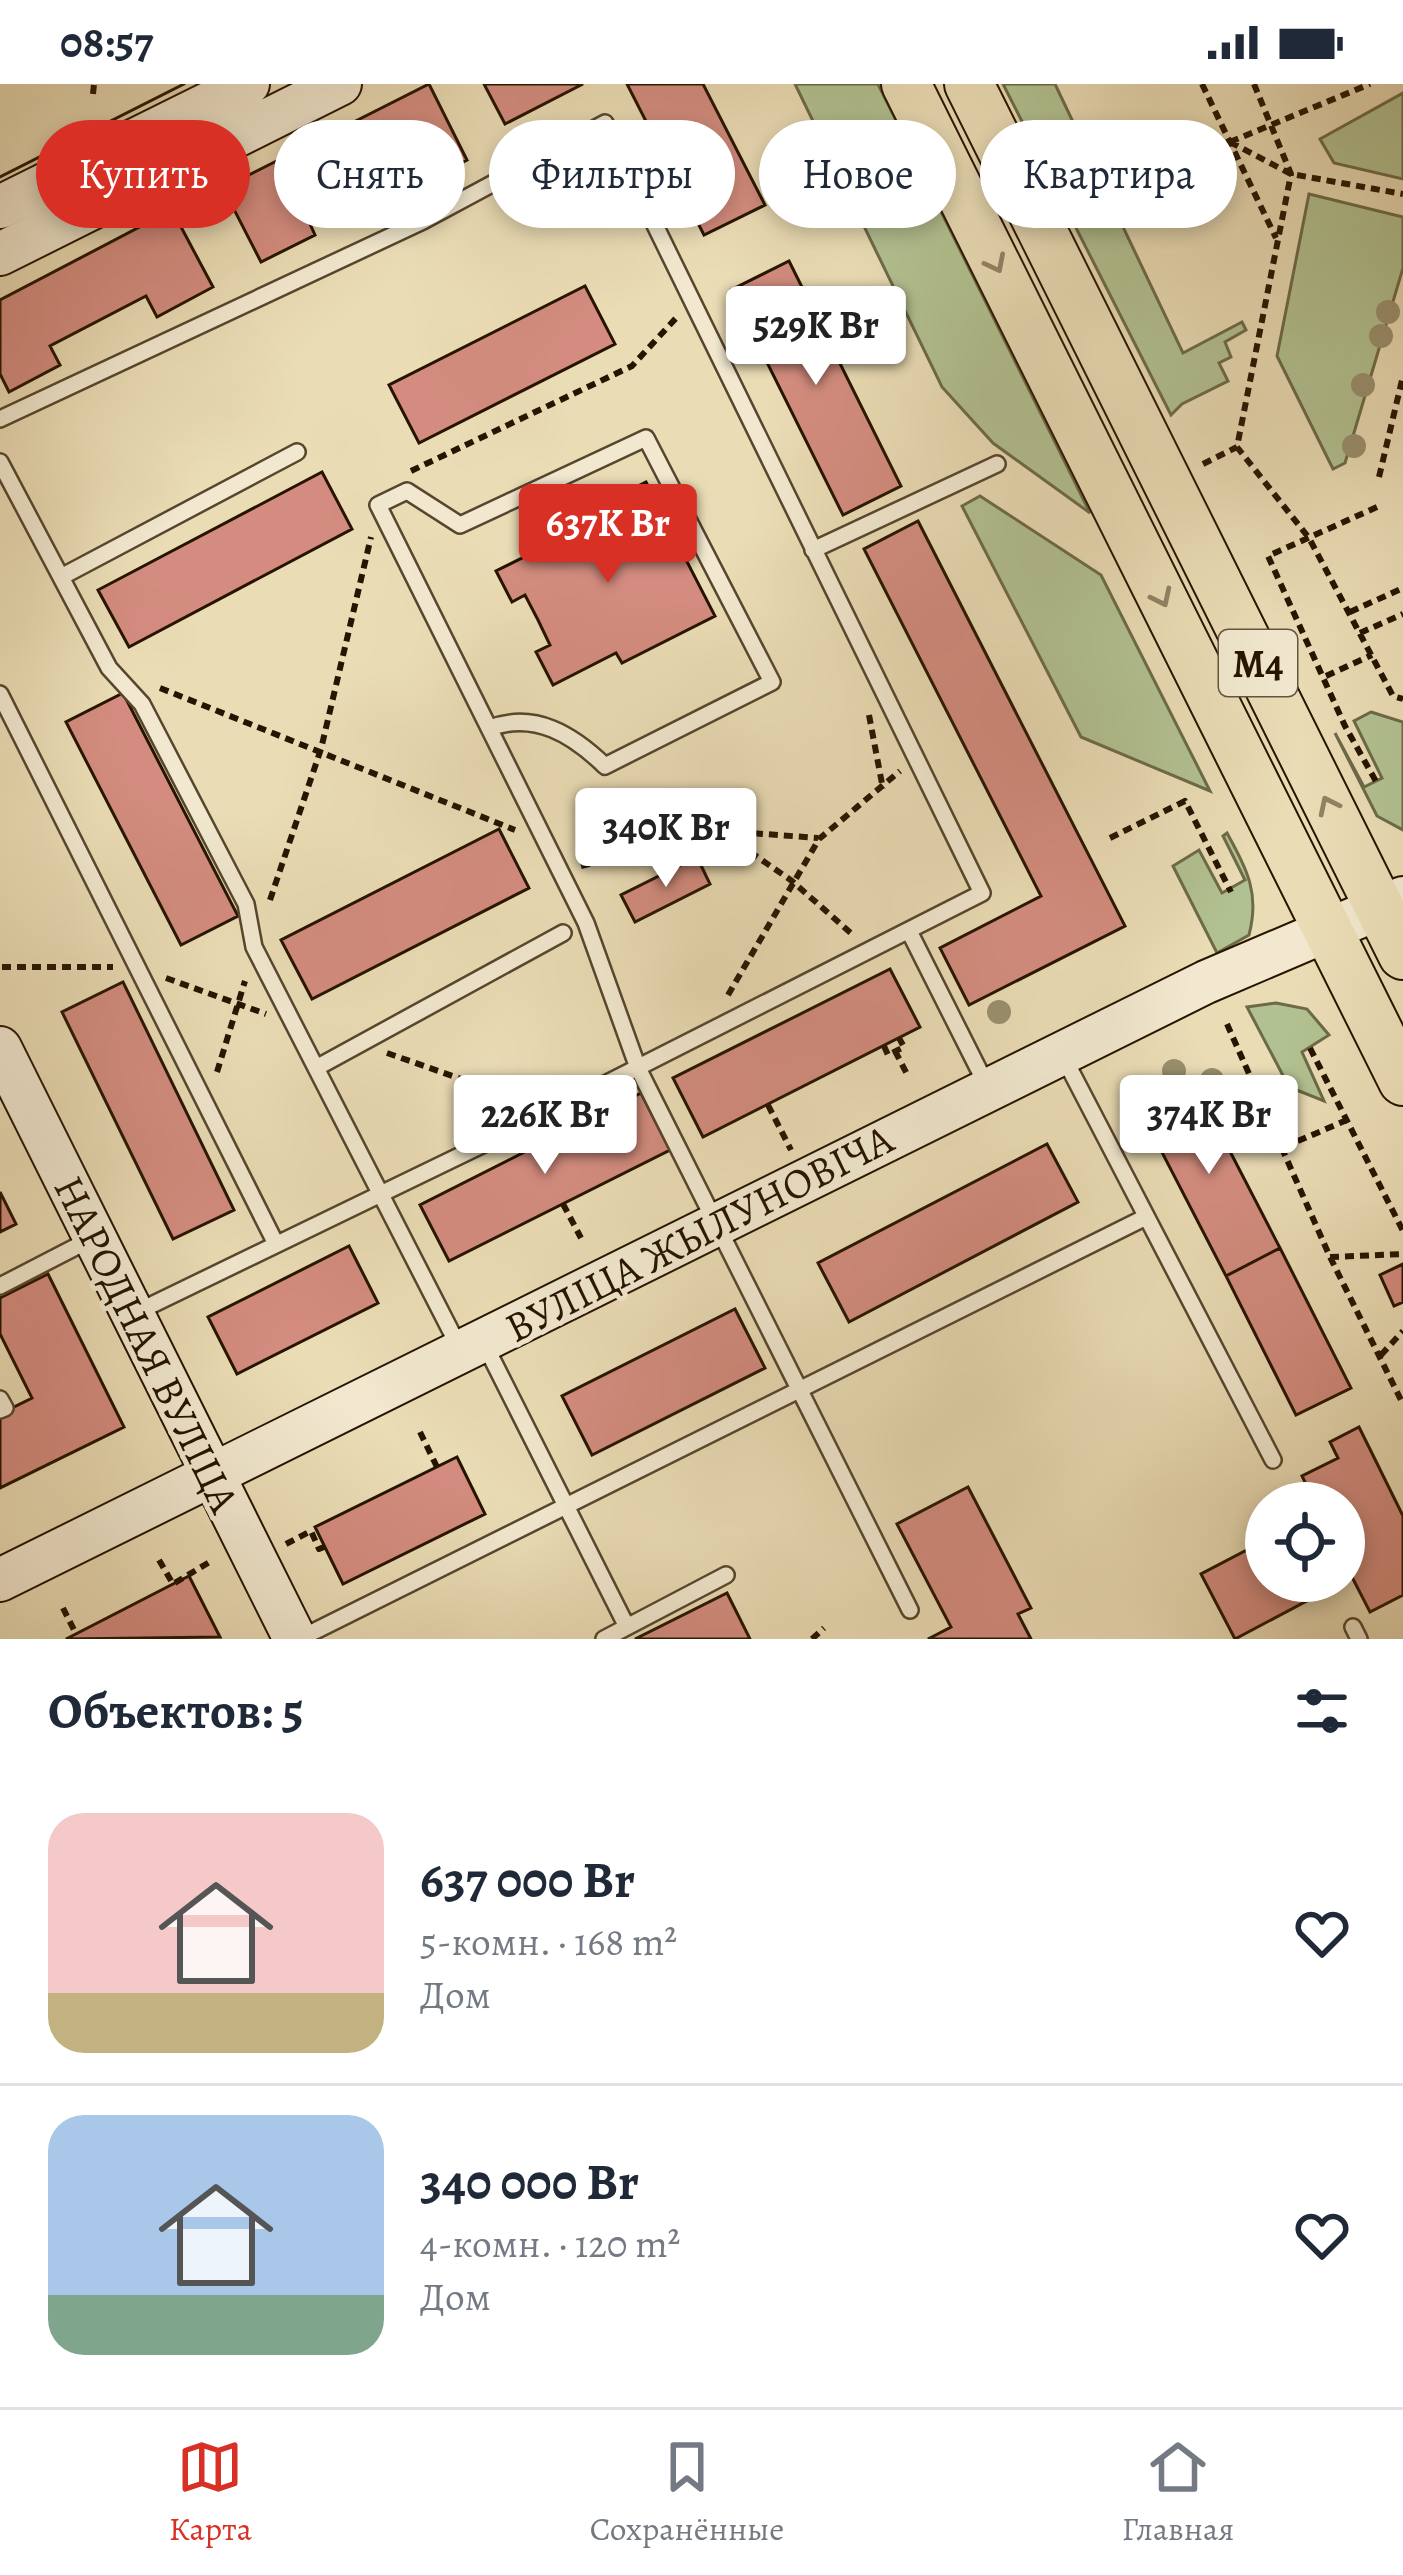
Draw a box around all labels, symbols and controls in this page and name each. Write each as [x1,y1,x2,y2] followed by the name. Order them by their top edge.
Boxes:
[60,11,153,73] text: 08:57
[36,120,250,228] chip: Купить
[274,120,465,228] chip: Снять
[489,120,735,228] chip: Фильтры
[759,120,956,228] chip: Новое
[980,120,1237,228] chip: Квартира
[982,252,1006,273] one-way arrow
[705,286,927,388] pin: 529K Br
[753,298,879,351] text: 529K Br
[497,484,719,586] pin: 637K Br
[546,496,670,549] text: 637K Br
[1148,585,1171,607] one-way arrow
[1219,630,1297,696] road number: М4
[555,788,777,890] pin: 340K Br
[1319,796,1343,817] one-way arrow
[602,800,730,853] text: 340K Br
[434,1075,656,1177] pin: 226K Br
[1098,1075,1320,1177] pin: 374K Br
[481,1087,609,1140] text: 226K Br
[1147,1087,1271,1140] text: 374K Br
[495,1110,903,1356] street label: ВУЛІЦА ЖЫЛУНОВІЧА
[41,1166,253,1522] street label: НАРОДНАЯ ВУЛІЦА
[1245,1482,1365,1602] map controls
[1245,1482,1365,1602] button: locate
[48,1676,304,1746] text: Объектов: 5
[1289,1678,1355,1744] icon: filters
[420,1845,635,1915] text: 637 000 Br
[144,1861,288,2005] icon: home
[1289,1900,1355,1966] icon: heart
[420,1915,677,1968] text: 5-комн. · 168 m²
[420,1968,491,2021] text: Дом
[420,2147,639,2217] text: 340 000 Br
[144,2163,288,2307] icon: home
[1289,2202,1355,2268] icon: heart
[420,2217,680,2270] text: 4-комн. · 120 m²
[420,2270,491,2323] text: Дом
[169,2434,252,2551] tab: Карта
[590,2434,784,2551] tab: Сохранённые
[1122,2434,1234,2551] tab: Главная

